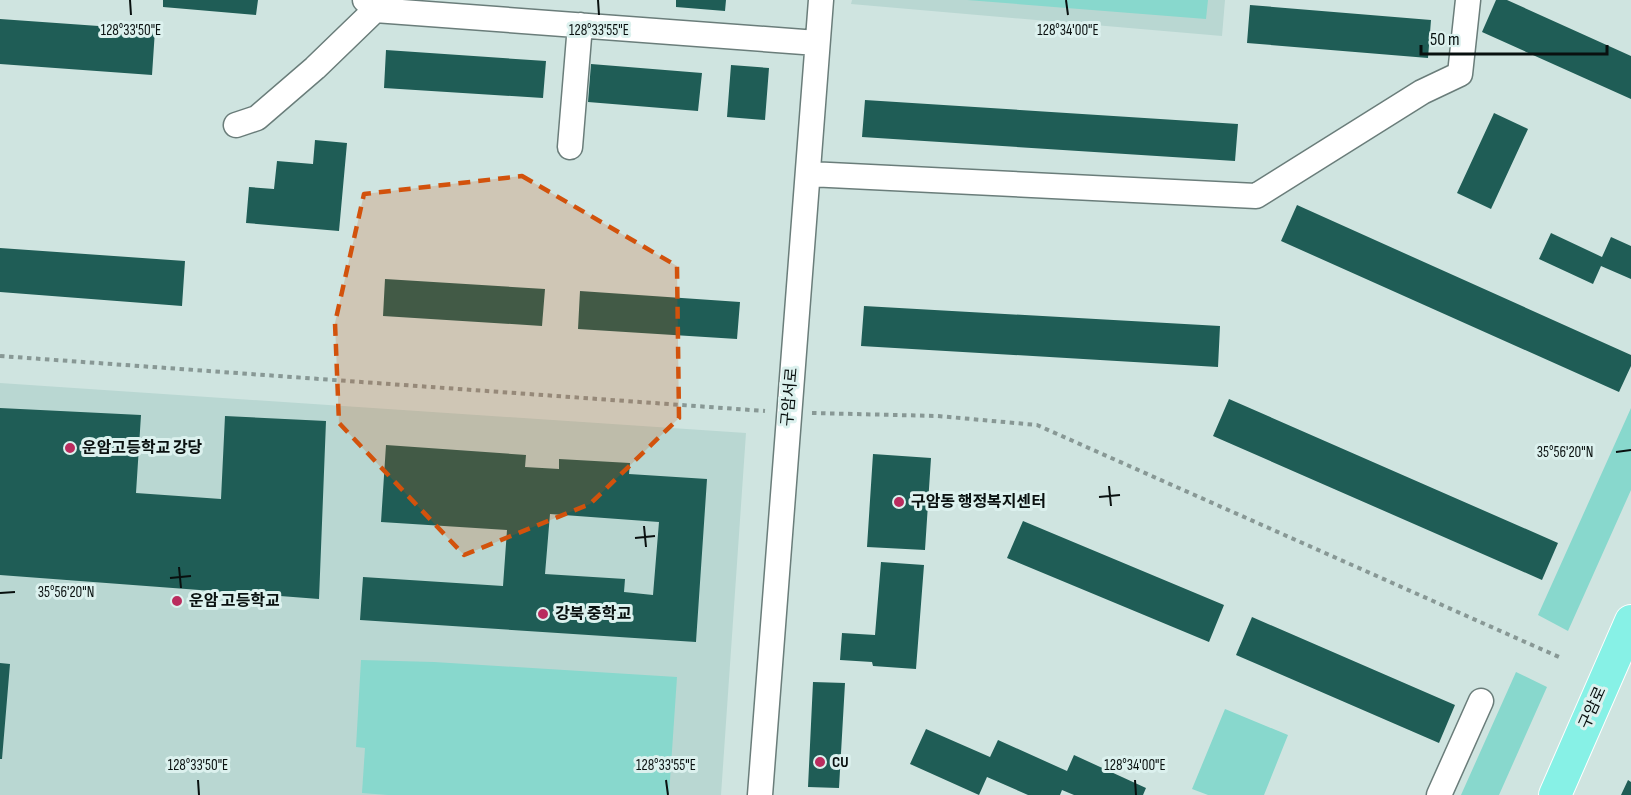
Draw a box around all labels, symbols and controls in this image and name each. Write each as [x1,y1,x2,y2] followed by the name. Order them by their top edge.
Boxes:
[1421,18,1607,56] scale bar
[101,21,161,40] text: 128°33'50"E
[569,21,629,40] text: 128°33'55"E
[1037,21,1099,40] text: 128°34'00"E
[1430,29,1460,50] text: 50 m
[778,367,802,427] street label: 구암서로
[82,438,203,458] place label: 운암고등학교 강당
[63,441,77,455] marker: 운암고등학교 강당
[1537,443,1593,462] text: 35°56'20"N
[911,493,1046,512] place label: 구암동 행정복지센터
[892,495,906,509] marker: 구암동 행정복지센터
[38,583,94,602] text: 35°56'20"N
[189,591,280,611] place label: 운암 고등학교
[170,594,184,608] marker: 운암 고등학교
[555,604,631,624] place label: 강북 중학교
[536,607,550,621] marker: 강북 중학교
[1575,684,1611,732] street label: 구암로
[832,753,849,772] place label: CU
[813,755,827,769] marker: CU
[168,756,228,775] text: 128°33'50"E
[636,756,696,775] text: 128°33'55"E
[1104,756,1166,775] text: 128°34'00"E

